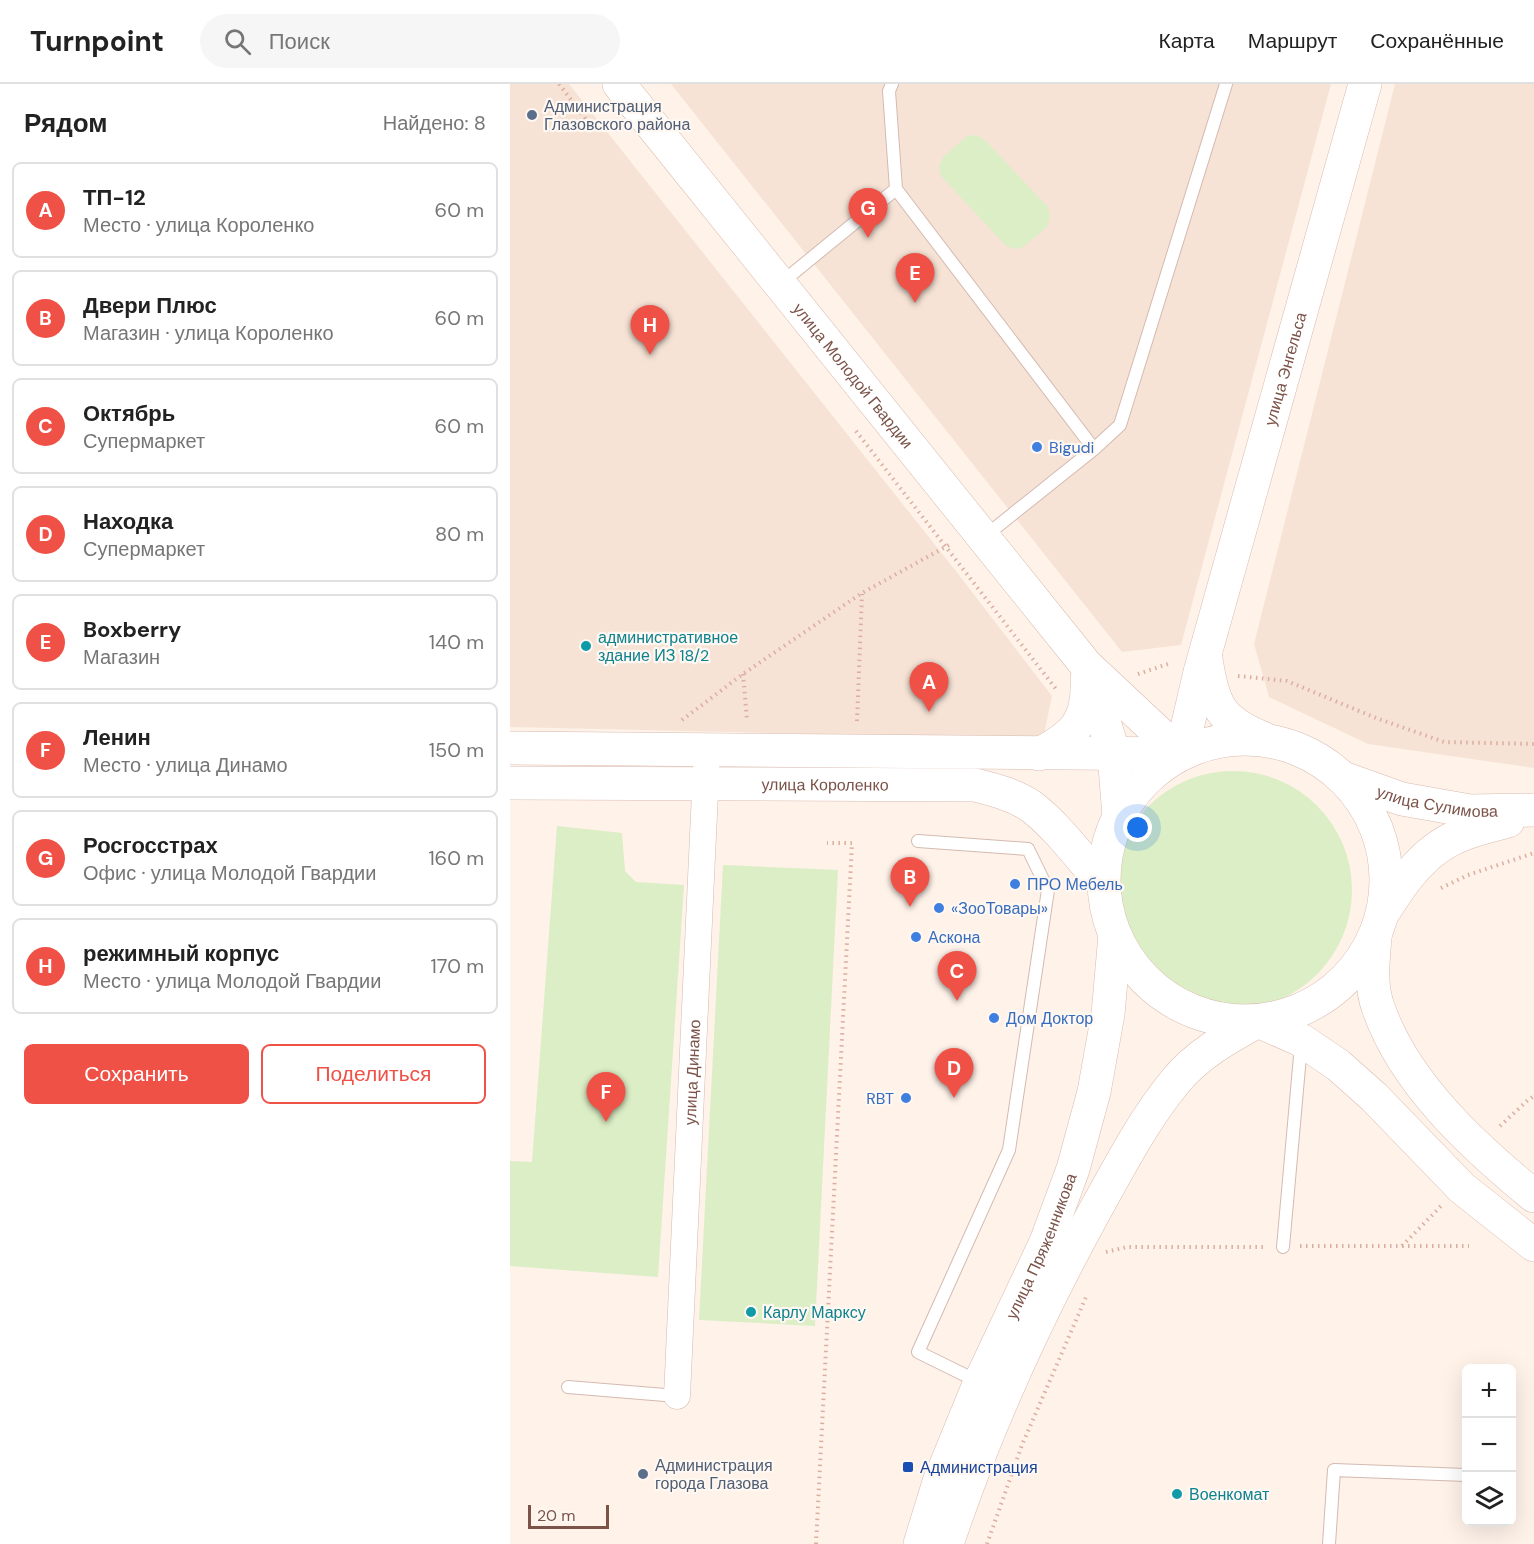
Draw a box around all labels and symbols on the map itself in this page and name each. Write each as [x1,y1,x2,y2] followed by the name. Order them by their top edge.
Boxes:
[544,96,690,135] place label: Администрация Глазовского района
[525,108,539,122] marker: Администрация Глазовского района
[848,188,888,238] pin: G
[896,254,934,303] pin: E
[789,299,918,452] street label: улица Молодой Гвардии
[630,306,670,355] pin: H
[1259,310,1311,428] street label: улица Энгельса
[1049,437,1094,458] place label: Bigudi
[1030,440,1044,454] marker: Bigudi
[598,627,738,666] place label: административное здание ИЗ 18/2
[579,639,593,653] marker: административное здание ИЗ 18/2
[910,662,948,712] pin: A
[761,774,889,795] street label: улица Короленко
[1374,780,1498,822] street label: улица Сулимова
[1123,813,1152,842] your location
[890,858,930,907] pin: B
[1027,874,1123,895] place label: ПРО Мебель
[1008,877,1022,891] marker: ПРО Мебель
[951,898,1048,919] place label: «ЗооТовары»
[932,901,946,915] marker: «ЗооТовары»
[928,927,981,948] place label: Аскона
[909,930,923,944] marker: Аскона
[938,952,976,1001] pin: C
[1006,1008,1093,1029] place label: Дом Доктор
[987,1011,1001,1025] marker: Дом Доктор
[679,1019,705,1126] street label: улица Динамо
[934,1048,974,1098] pin: D
[586,1072,626,1122] pin: F
[866,1088,894,1109] place label: RBT
[899,1091,913,1105] marker: RBT
[1001,1170,1081,1323] street label: улица Пряженникова
[763,1302,866,1323] place label: Карлу Марксу
[744,1305,758,1319] marker: Карлу Марксу
[655,1455,773,1494] place label: Администрация города Глазова
[920,1457,1038,1478] place label: Администрация
[901,1460,915,1474] marker: Администрация
[636,1467,650,1481] marker: Администрация города Глазова
[1189,1484,1270,1505] place label: Военкомат
[1170,1487,1184,1501] marker: Военкомат
[528,1502,609,1530] scale bar

